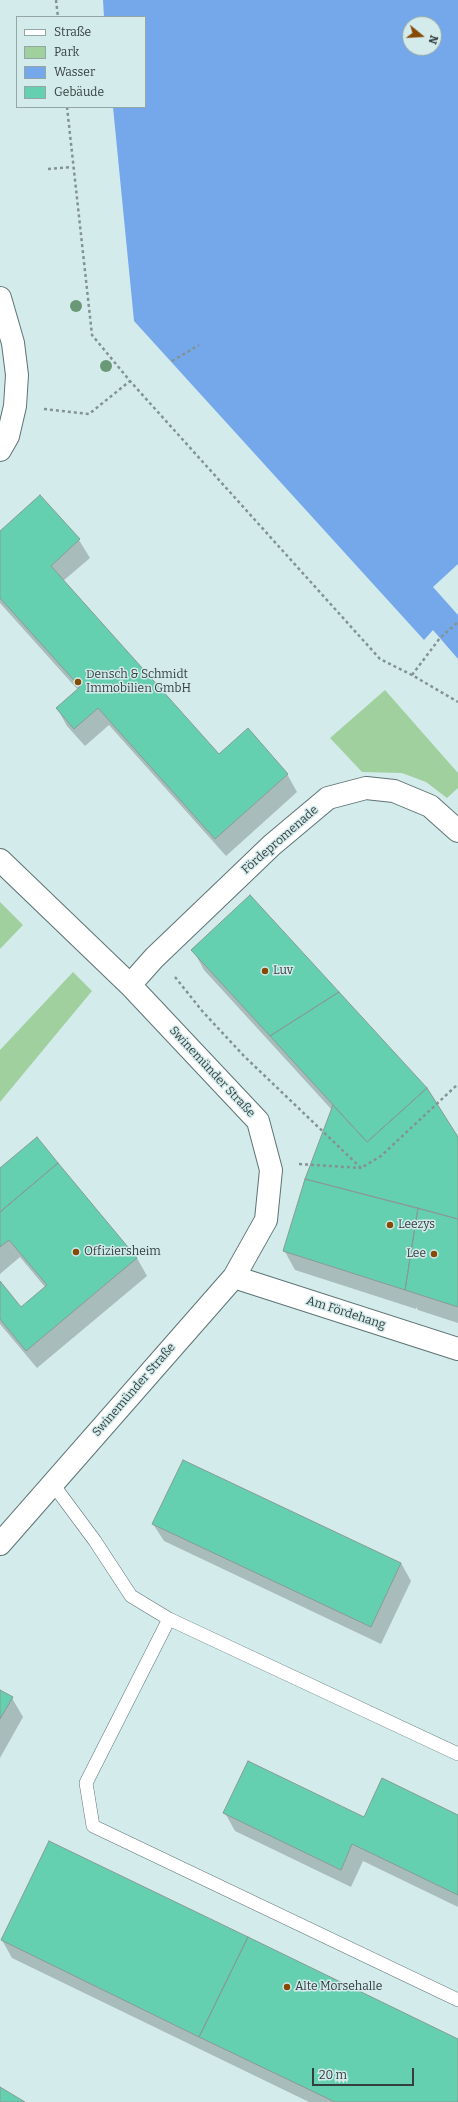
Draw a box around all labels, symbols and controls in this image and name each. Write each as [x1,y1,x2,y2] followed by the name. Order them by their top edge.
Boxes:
[16,16,146,108] legend
[402,16,442,56] north arrow
[54,25,91,39] text: Straße
[425,34,440,46] text: N
[54,45,79,59] text: Park
[54,65,95,79] text: Wasser
[54,85,104,99] text: Gebäude
[86,668,191,696] place label: Densch & Schmidt Immobilien GmbH
[73,677,83,687] marker: Densch & Schmidt Immobilien GmbH
[239,803,321,877] street label: Fördepromenade
[273,964,293,978] place label: Luv
[260,966,270,976] marker: Luv
[166,1024,258,1120] street label: Swinemünder Straße
[398,1218,435,1232] place label: Leezys
[385,1220,395,1230] marker: Leezys
[84,1245,161,1259] place label: Offiziersheim
[71,1247,81,1257] marker: Offiziersheim
[406,1247,426,1261] place label: Lee
[429,1249,439,1259] marker: Lee
[305,1293,387,1333] street label: Am Fördehang
[90,1340,178,1440] street label: Swinemünder Straße
[295,1980,382,1994] place label: Alte Morsehalle
[282,1982,292,1992] marker: Alte Morsehalle
[314,2060,416,2086] scale bar
[319,2068,347,2082] text: 20 m

